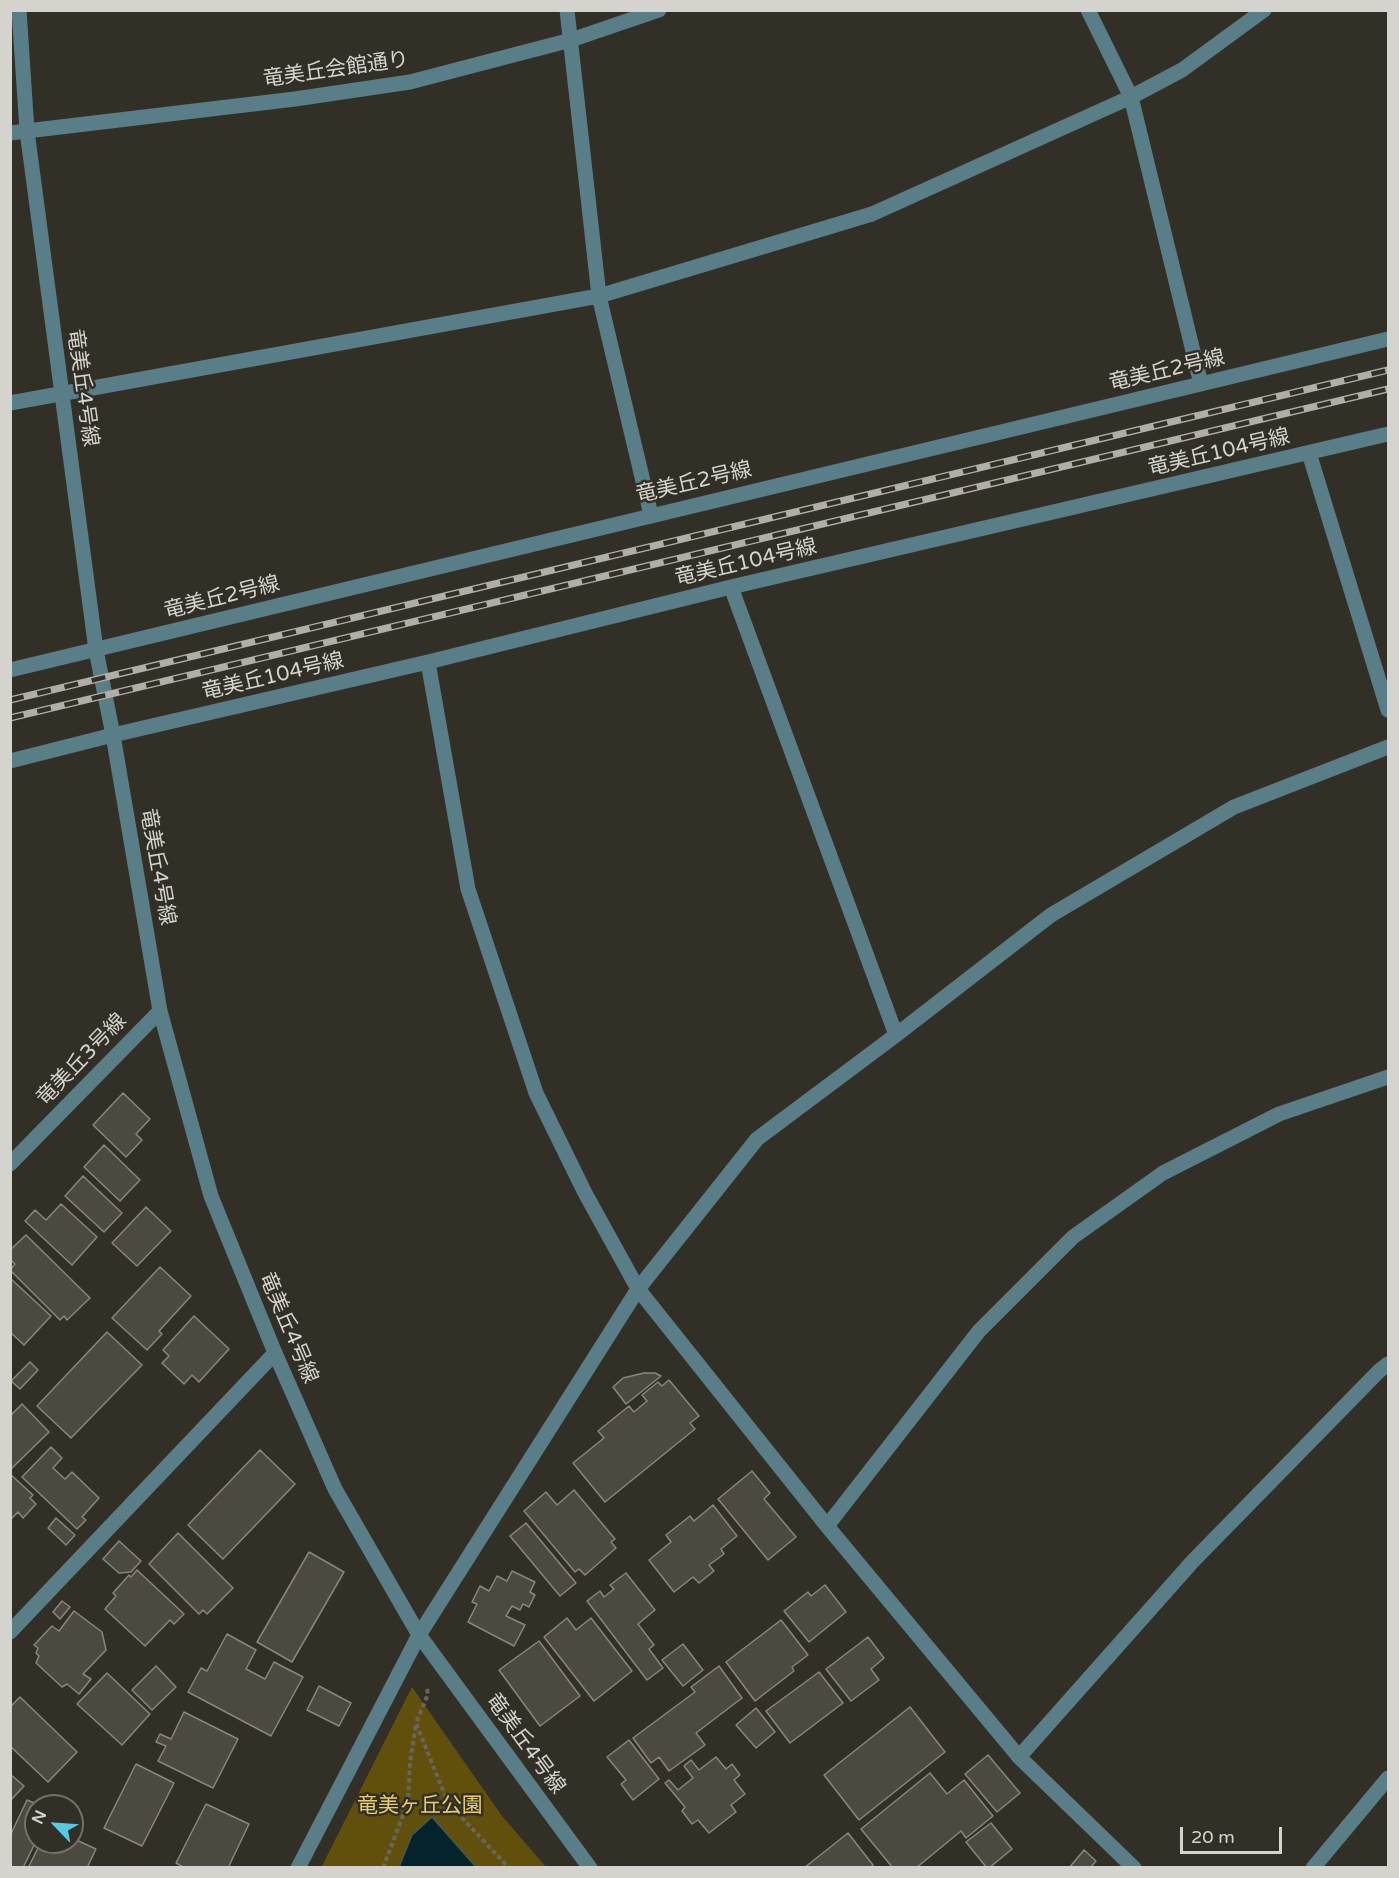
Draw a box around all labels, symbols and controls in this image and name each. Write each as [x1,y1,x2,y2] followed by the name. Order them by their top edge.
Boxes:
[261,47,411,93] street label: 竜美丘会館通り
[61,328,103,448] street label: 竜美丘4号線
[1107,345,1227,397] street label: 竜美丘2号線
[1146,424,1292,482] street label: 竜美丘104号線
[634,457,754,509] street label: 竜美丘2号線
[673,534,819,592] street label: 竜美丘104号線
[162,571,282,625] street label: 竜美丘2号線
[200,648,346,706] street label: 竜美丘104号線
[134,807,180,927] street label: 竜美丘4号線
[32,1009,132,1111] street label: 竜美丘3号線
[253,1269,323,1387] street label: 竜美丘4号線
[480,1689,570,1799] street label: 竜美丘4号線
[357,1793,483,1819] park label: 竜美ヶ丘公園
[24,1794,84,1854] north arrow
[28,1807,51,1827] text: N
[1183,1815,1285,1853] scale bar
[1191,1826,1235,1848] text: 20 m

